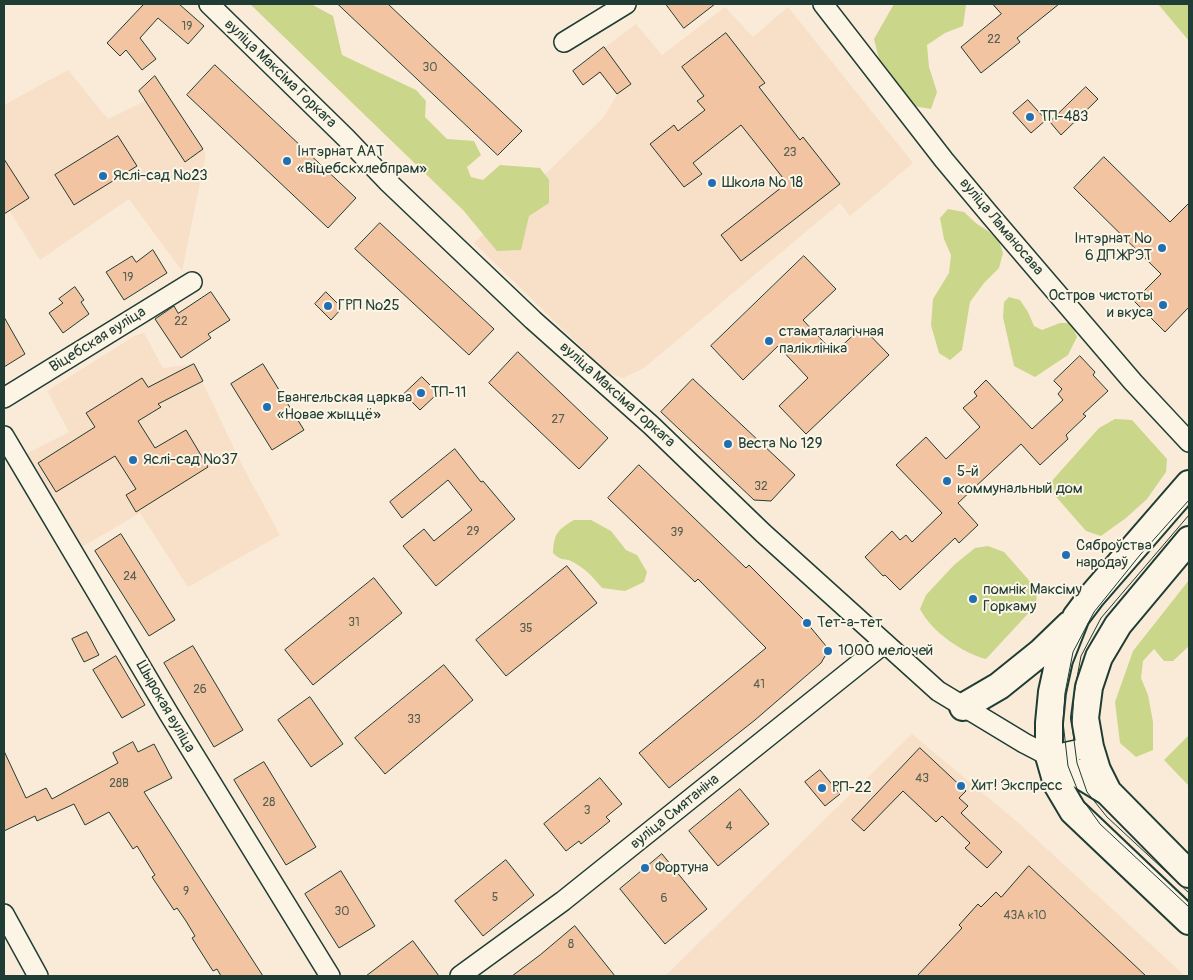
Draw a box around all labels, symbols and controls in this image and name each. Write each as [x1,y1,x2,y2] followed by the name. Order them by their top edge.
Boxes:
[220,16,340,132] street label: вуліца Максіма Горкага
[182,20,192,34] house number: 19
[987,33,1001,47] house number: 22
[423,61,437,75] house number: 30
[1040,108,1088,126] place label: ТП-483
[1024,111,1036,123] marker: ТП-483
[297,143,427,178] place label: Інтэрнат ААТ «Віцебскхлебпрам»
[783,146,797,160] house number: 23
[281,155,293,167] marker: Інтэрнат ААТ «Віцебскхлебпрам»
[113,167,208,185] place label: Яслі-сад №23
[97,170,109,182] marker: Яслі-сад №23
[722,174,803,192] place label: Школа № 18
[955,175,1047,279] street label: вуліца Ламаносава
[706,177,718,189] marker: Школа № 18
[1074,230,1152,265] place label: Інтэрнат № 6 ДП ЖРЭТ
[1156,242,1168,254] marker: Інтэрнат № 6 ДП ЖРЭТ
[123,271,133,285] house number: 19
[1049,287,1153,322] place label: Остров чистоты и вкуса
[338,297,400,315] place label: ГРП №25
[1157,299,1169,311] marker: Остров чистоты и вкуса
[322,300,334,312] marker: ГРП №25
[47,303,149,377] street label: Віцебская вуліца
[174,315,188,329] house number: 22
[779,323,884,358] place label: стаматалагічная паліклініка
[763,335,775,347] marker: стаматалагічная паліклініка
[556,338,678,452] street label: вуліца Максіма Горкага
[431,384,466,402] place label: ТП-11
[415,387,427,399] marker: ТП-11
[277,389,412,424] place label: Евангельская царква «Новае жыццё»
[261,401,273,413] marker: Евангельская царква «Новае жыццё»
[551,413,565,427] house number: 27
[738,435,822,453] place label: Веста № 129
[722,438,734,450] marker: Веста № 129
[143,451,238,469] place label: Яслі-сад №37
[127,454,139,466] marker: Яслі-сад №37
[957,463,1083,498] place label: 5-й коммунальный дом
[941,475,953,487] marker: 5-й коммунальный дом
[754,480,768,494] house number: 32
[467,525,479,539] house number: 29
[671,526,683,540] house number: 39
[1076,537,1152,572] place label: Сяброўства народаў
[1060,549,1072,561] marker: Сяброўства народаў
[123,570,137,584] house number: 24
[983,581,1082,616] place label: помнік Максіму Горкаму
[967,593,979,605] marker: помнік Максіму Горкаму
[817,614,882,632] place label: Тет-а-тет
[348,616,360,630] house number: 31
[801,617,813,629] marker: Тет-а-тет
[519,622,533,636] house number: 35
[838,642,933,660] place label: 1000 мелочей
[822,645,834,657] marker: 1000 мелочей
[132,658,198,756] street label: Шырокая вуліца
[753,678,765,692] house number: 41
[193,683,207,697] house number: 26
[407,713,421,727] house number: 33
[627,771,723,853] street label: вуліца Смятаніна
[915,772,929,786] house number: 43
[109,777,129,791] house number: 28В
[971,777,1063,795] place label: Хит! Экспресс
[832,779,872,797] place label: РП-22
[955,780,967,792] marker: Хит! Экспресс
[816,782,828,794] marker: РП-22
[263,796,275,810] house number: 28
[584,804,590,818] house number: 3
[726,820,732,834] house number: 4
[655,859,709,877] place label: Фортуна
[639,862,651,874] marker: Фортуна
[183,885,189,899] house number: 9
[492,891,498,905] house number: 5
[661,892,667,906] house number: 6
[335,905,349,919] house number: 30
[1003,909,1047,923] house number: 43А к10
[568,938,574,952] house number: 8

